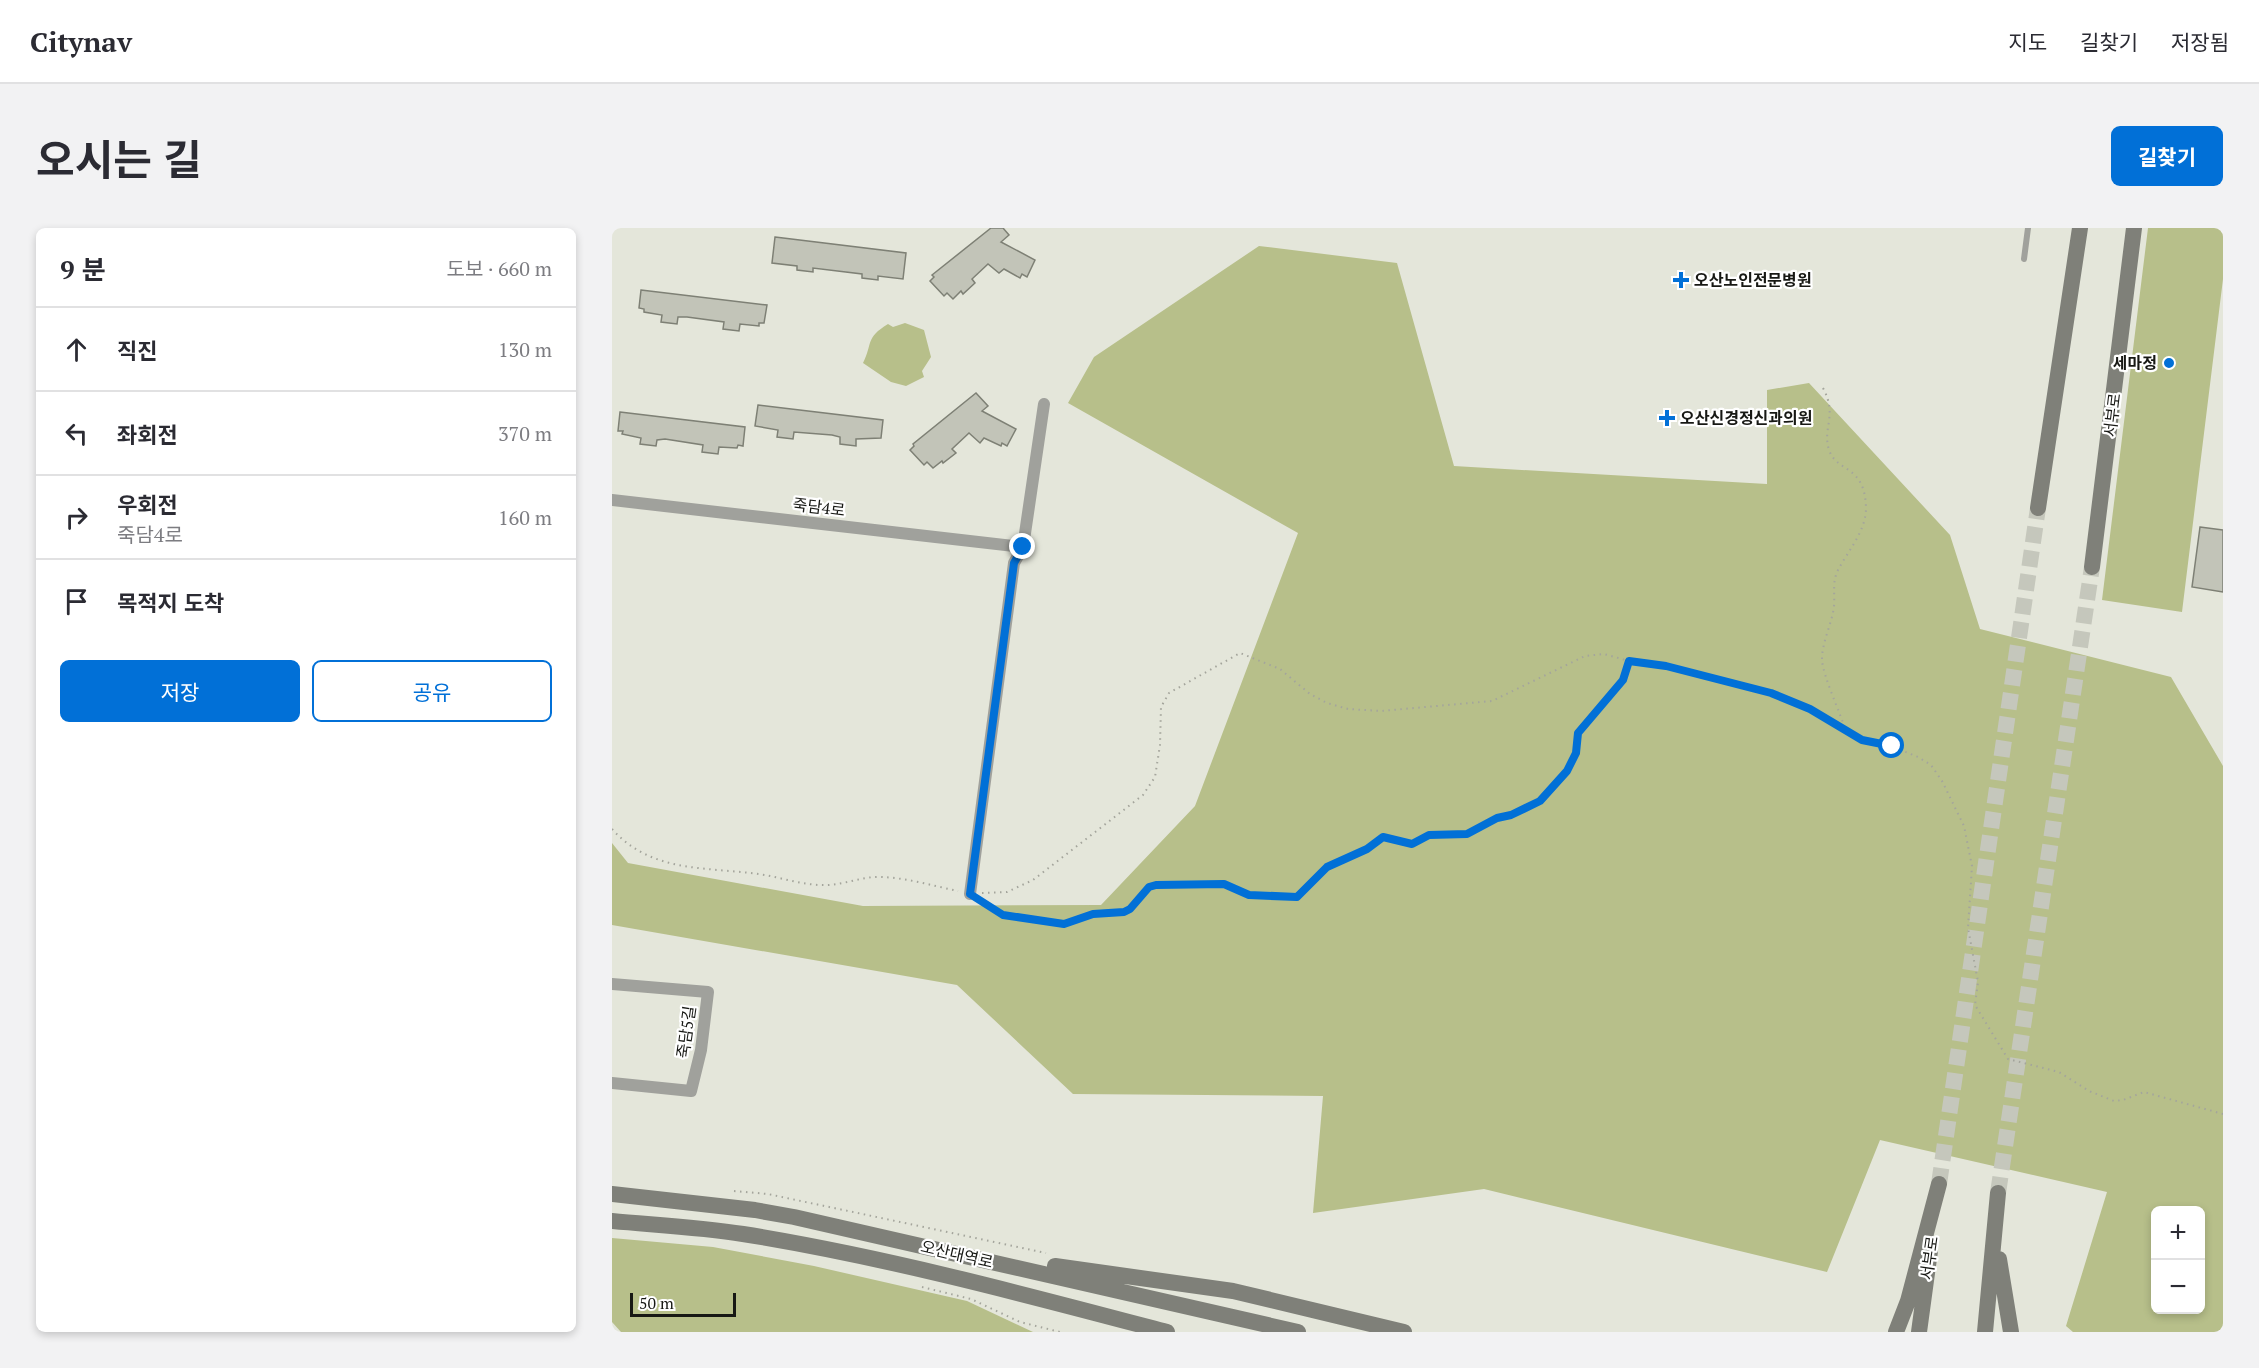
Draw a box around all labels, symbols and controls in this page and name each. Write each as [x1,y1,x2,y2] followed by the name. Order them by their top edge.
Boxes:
[30,23,132,60] text: Citynav
[2008,28,2047,56] text: 지도
[2080,28,2138,56] text: 길찾기
[2171,28,2229,56] text: 저장됨
[2111,126,2223,186] button: 길찾기
[36,131,202,187] text: 오시는 길
[60,252,106,286] text: 9 분
[447,255,552,282] text: 도보 · 660 m
[1694,269,1812,291] place label: 오산노인전문병원
[1672,271,1690,289] marker: 오산노인전문병원
[60,333,93,366] icon: ahead
[117,336,157,365] text: 직진
[498,336,552,363] text: 130 m
[2113,352,2157,374] place label: 세마정
[2162,356,2176,370] marker: 세마정
[2098,391,2126,438] street label: 서부로
[1680,407,1812,429] place label: 오산신경정신과의원
[1658,409,1676,427] marker: 오산신경정신과의원
[60,417,93,450] icon: left
[117,420,178,449] text: 좌회전
[498,420,552,447] text: 370 m
[117,490,178,519] text: 우회전
[792,493,847,521] street label: 죽담4로
[60,501,93,534] icon: right
[498,504,552,531] text: 160 m
[117,521,183,548] text: 죽담4로
[1009,533,1035,559] route end
[60,585,93,618] icon: arrive
[117,588,224,617] text: 목적지 도착
[60,660,300,722] button: 저장
[312,660,552,722] button: 공유
[1878,732,1904,758] route start
[671,1004,701,1060] street label: 죽담5길
[2151,1206,2205,1314] map controls
[2151,1206,2205,1260] button: +
[1915,1234,1943,1281] street label: 서부로
[919,1235,996,1273] street label: 오산대역로
[2151,1260,2205,1314] button: −
[630,1290,736,1318] scale bar
[639,1292,674,1314] text: 50 m

